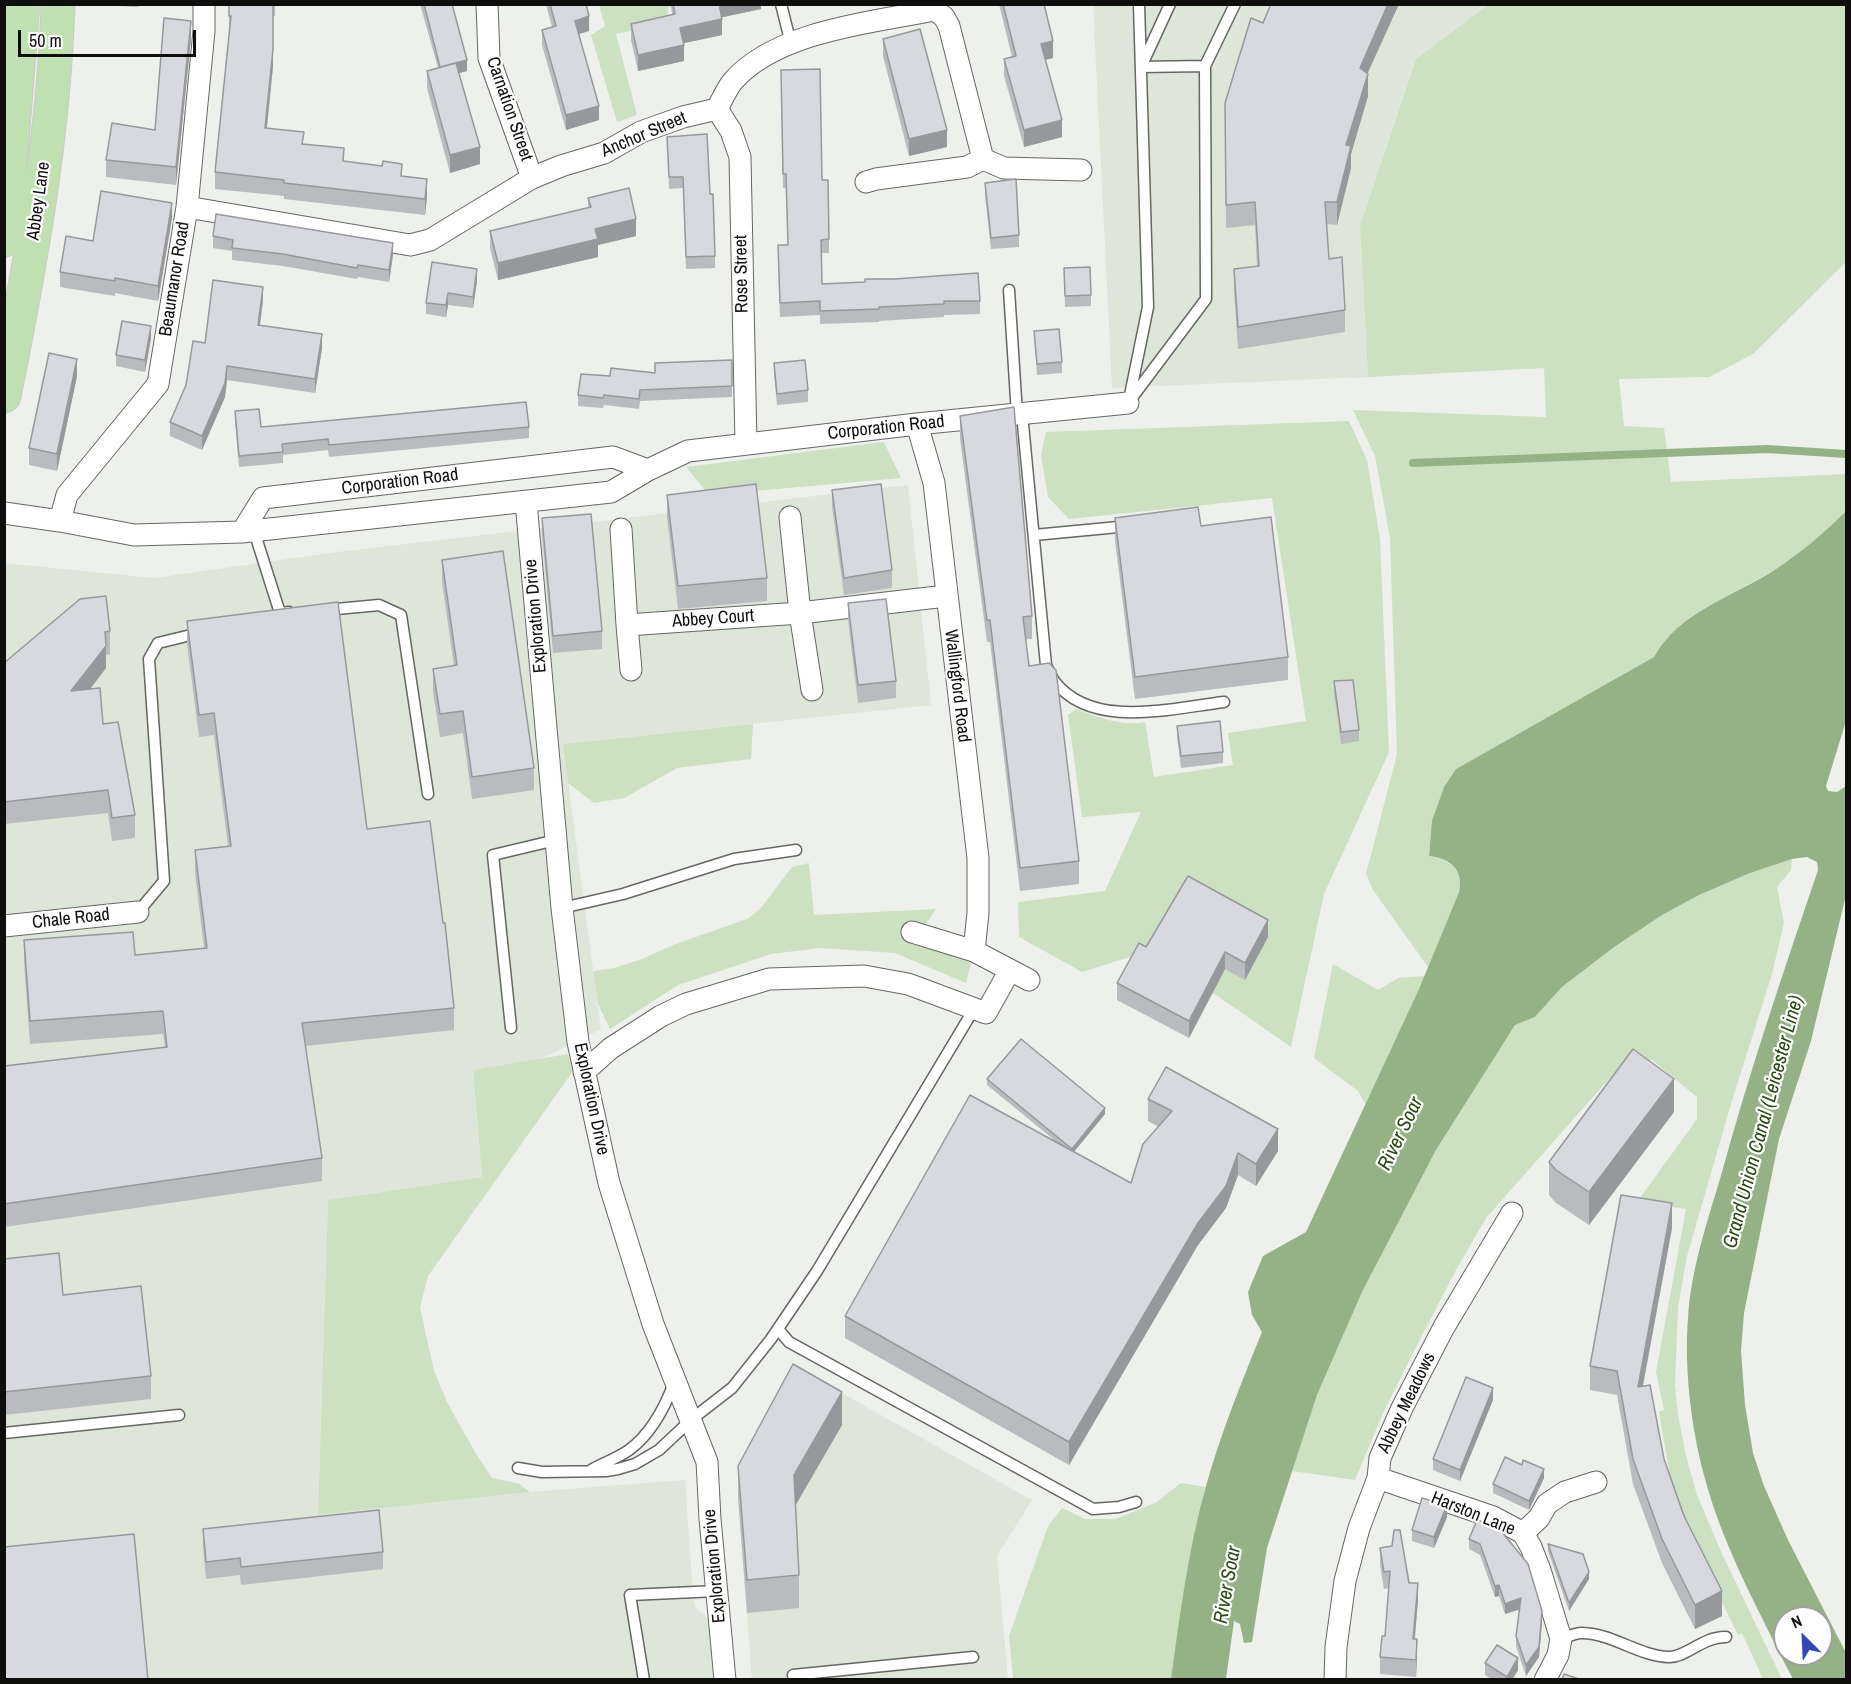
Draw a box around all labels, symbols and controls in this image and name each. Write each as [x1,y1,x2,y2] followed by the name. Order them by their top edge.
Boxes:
[21,18,200,56] scale bar
[29,28,62,53] text: 50 m
[481,54,537,164] street label: Carnation Street
[598,107,690,163] street label: Anchor Street
[23,160,55,242] street label: Abbey Lane
[155,220,195,338] street label: Beaumanor Road
[731,235,753,313] street label: Rose Street
[827,411,945,445] street label: Corporation Road
[340,464,460,500] street label: Corporation Road
[520,558,552,674] street label: Exploration Drive
[671,605,755,633] street label: Abbey Court
[939,628,975,744] street label: Wallingford Road
[31,904,111,934] street label: Chale Road
[1719,993,1809,1251] water label: Grand Union Canal (Leicester Line)
[569,1041,613,1157] street label: Exploration Drive
[1373,1094,1429,1174] water label: River Soar
[1373,1349,1441,1457] street label: Abbey Meadows
[1428,1487,1518,1541] street label: Harston Lane
[699,1508,731,1624] street label: Exploration Drive
[1209,1544,1247,1626] water label: River Soar
[1773,1606,1833,1666] north arrow
[1788,1609,1805,1633] text: N

